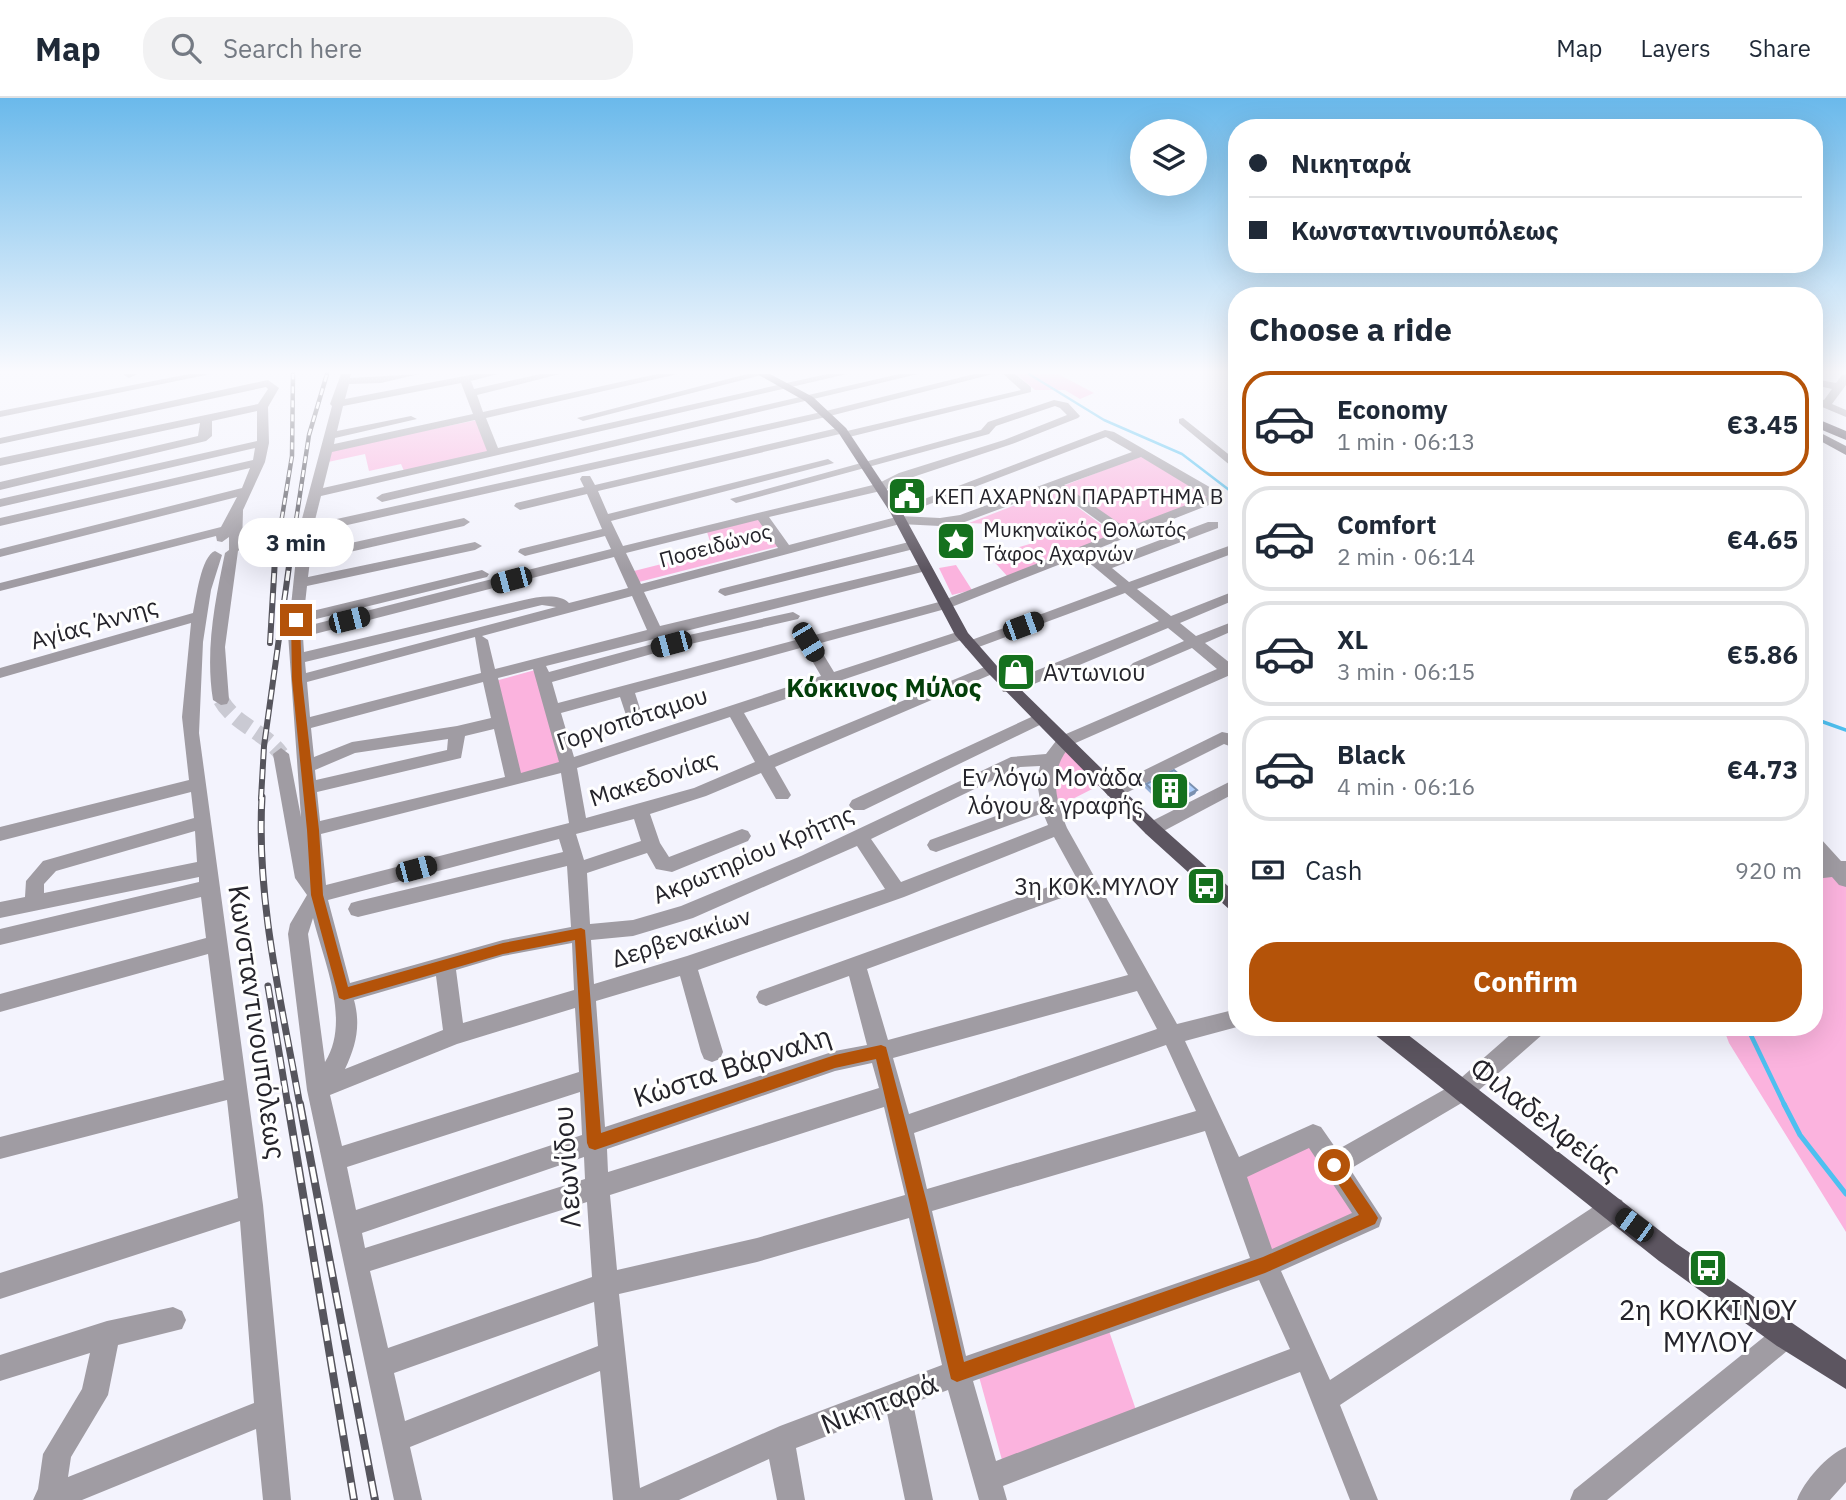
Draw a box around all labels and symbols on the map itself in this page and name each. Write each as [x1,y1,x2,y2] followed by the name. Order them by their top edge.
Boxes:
[886,475,928,517] public building icon: ΚΕΠ ΑΧΑΡΝΩΝ ΠΑΡΑΡΤΗΜΑ Β
[934,482,1224,510] place label: ΚΕΠ ΑΧΑΡΝΩΝ ΠΑΡΑΡΤΗΜΑ Β
[983,515,1186,567] place label: Μυκηναϊκός Θολωτός Τάφος Αχαρνών
[656,517,774,573] street label: Ποσειδώνος
[238,518,354,568] callout: 3 min
[935,520,977,562] place icon: Μυκηναϊκός Θολωτός Τάφος Αχαρνών
[488,564,535,596] car
[26,590,162,656] street label: Αγίας Άννης
[280,604,312,636] route end
[327,605,372,635] car
[1000,609,1047,643] car
[789,619,828,665] car
[648,628,695,660] car
[995,651,1037,693] shop icon: Αντωνιου
[1043,656,1146,688] place label: Αντωνιου
[786,670,982,704] district label: Κόκκινος Μύλος
[552,679,712,757] street label: Γοργοπόταμου
[585,742,721,814] street label: Μακεδονίας
[962,761,1143,821] place label: Εν λόγω Μονάδα λόγου & γραφής
[1149,770,1191,812] building icon: Εν λόγω Μονάδα λόγου & γραφής
[648,797,858,911] street label: Ακρωτηρίου Κρήτης
[393,853,440,885] car
[1185,865,1227,907] bus stop icon: 3η ΚΟΚ.ΜΥΛΟΥ
[1014,870,1179,902] place label: 3η ΚΟΚ.ΜΥΛΟΥ
[220,882,296,1162] street label: Κωνσταντινουπόλεως
[607,899,755,975] street label: Δερβενακίων
[628,1017,836,1115] street label: Κώστα Βάρναλη
[1463,1048,1629,1190] street label: Φιλαδελφείας
[543,1105,589,1229] street label: Λεωνίδου
[1318,1149,1350,1181] route start
[1611,1204,1658,1246] car
[1687,1247,1729,1289] bus stop icon: 2η ΚΟΚΚΙΝΟΥ ΜΥΛΟΥ
[1619,1291,1798,1360] place label: 2η ΚΟΚΚΙΝΟΥ ΜΥΛΟΥ
[815,1364,943,1442] street label: Νικηταρά

